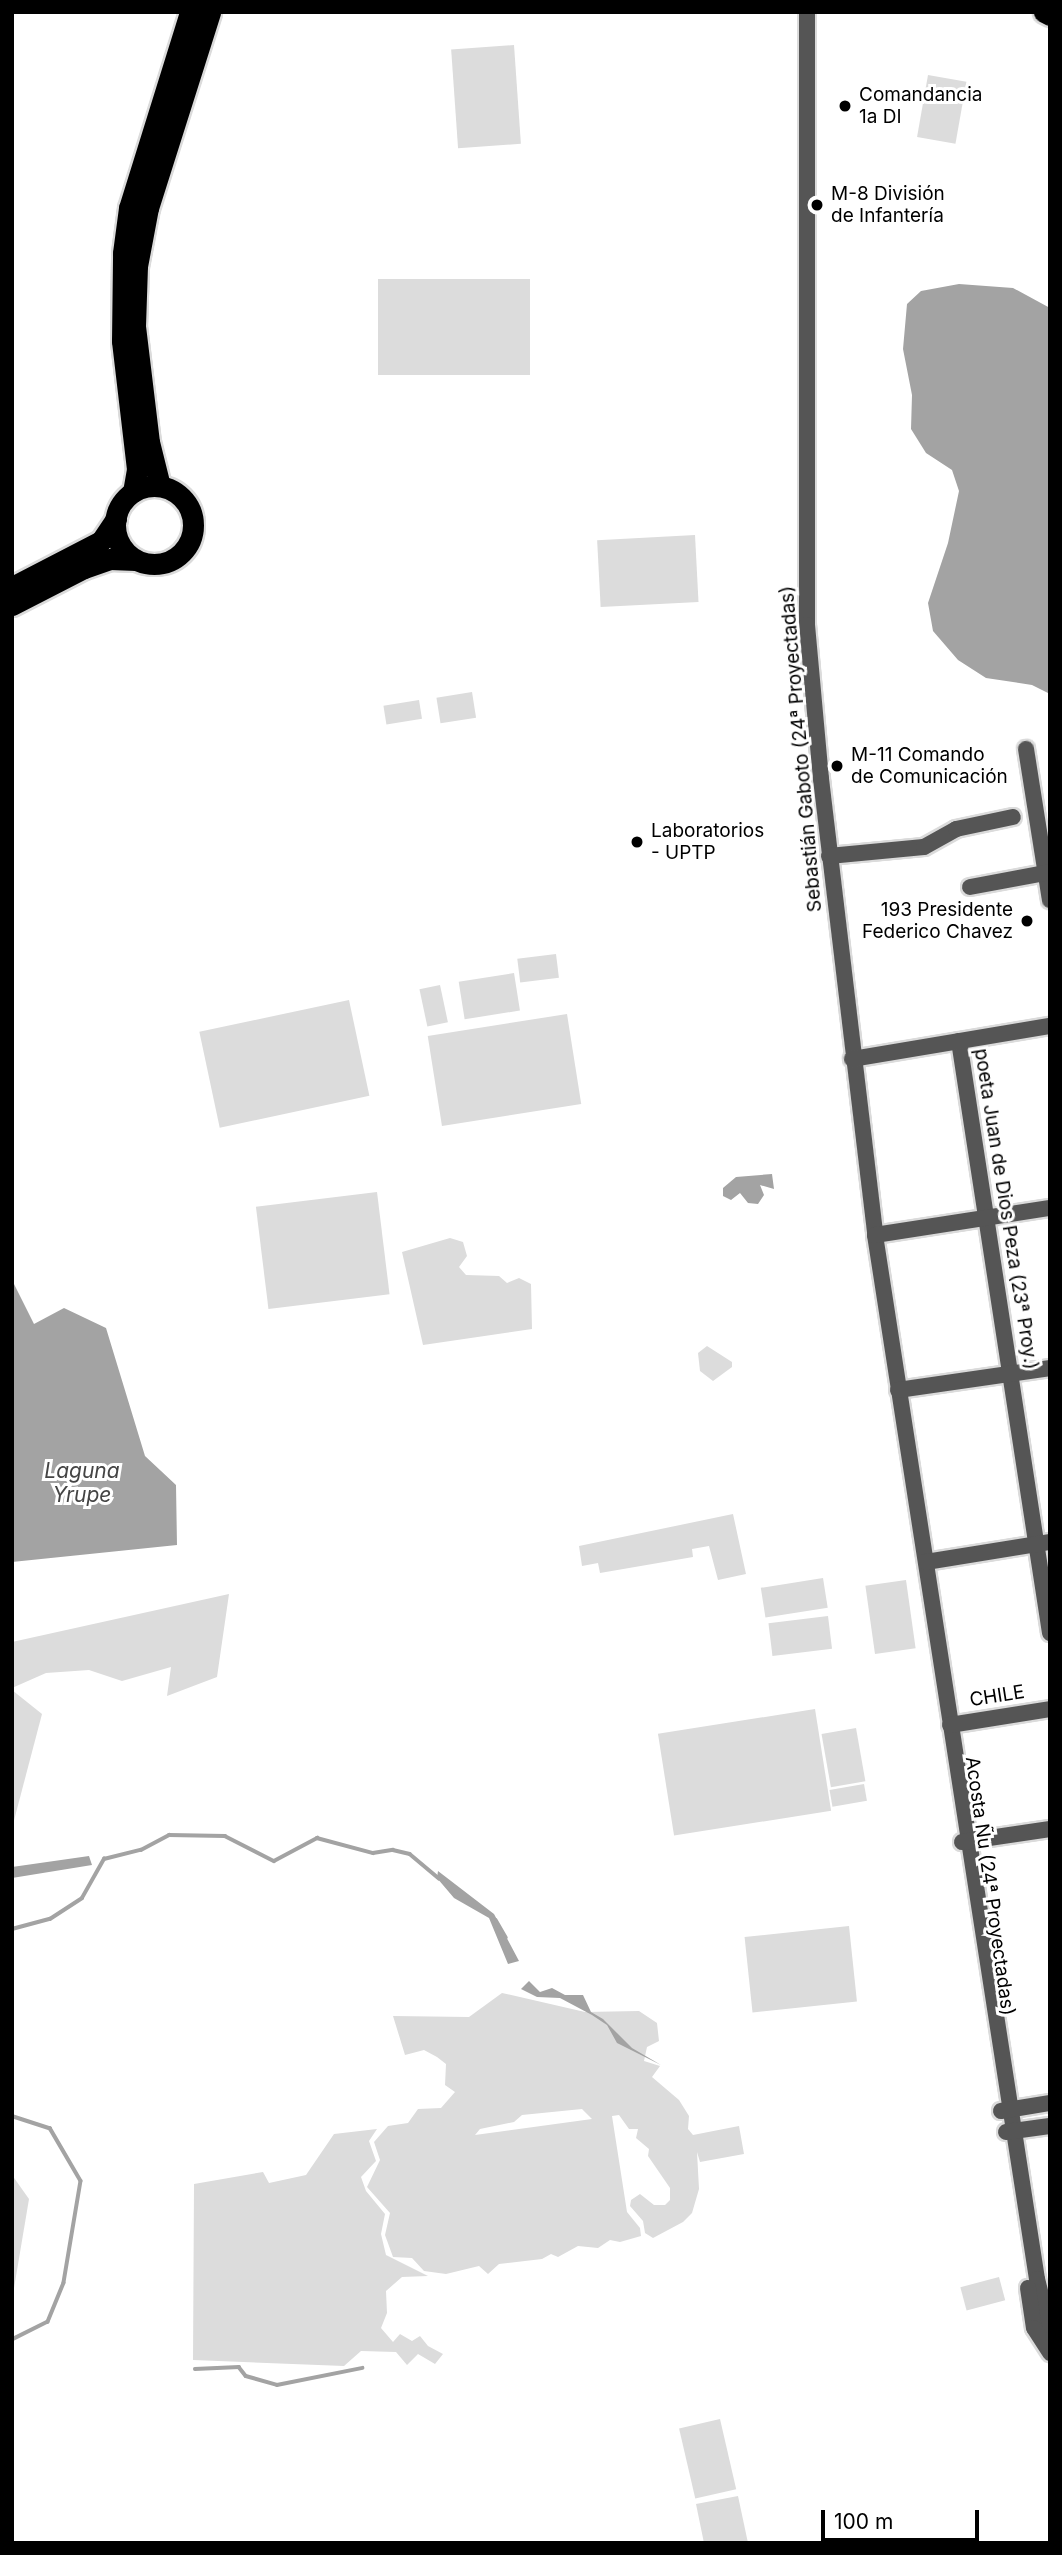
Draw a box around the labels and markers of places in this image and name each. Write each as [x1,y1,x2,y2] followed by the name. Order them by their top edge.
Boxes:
[859,84,982,128] place label: Comandancia 1a DI
[837,98,853,114] marker: Comandancia 1a DI
[831,183,945,227] place label: M-8 División de Infantería
[809,197,825,213] marker: M-8 División de Infantería
[851,744,1008,788] place label: M-11 Comando de Comunicación
[829,758,845,774] marker: M-11 Comando de Comunicación
[651,820,764,864] place label: Laboratorios - UPTP
[629,834,645,850] marker: Laboratorios - UPTP
[862,899,1013,943] place label: 193 Presidente Federico Chavez
[1019,913,1035,929] marker: 193 Presidente Federico Chavez

